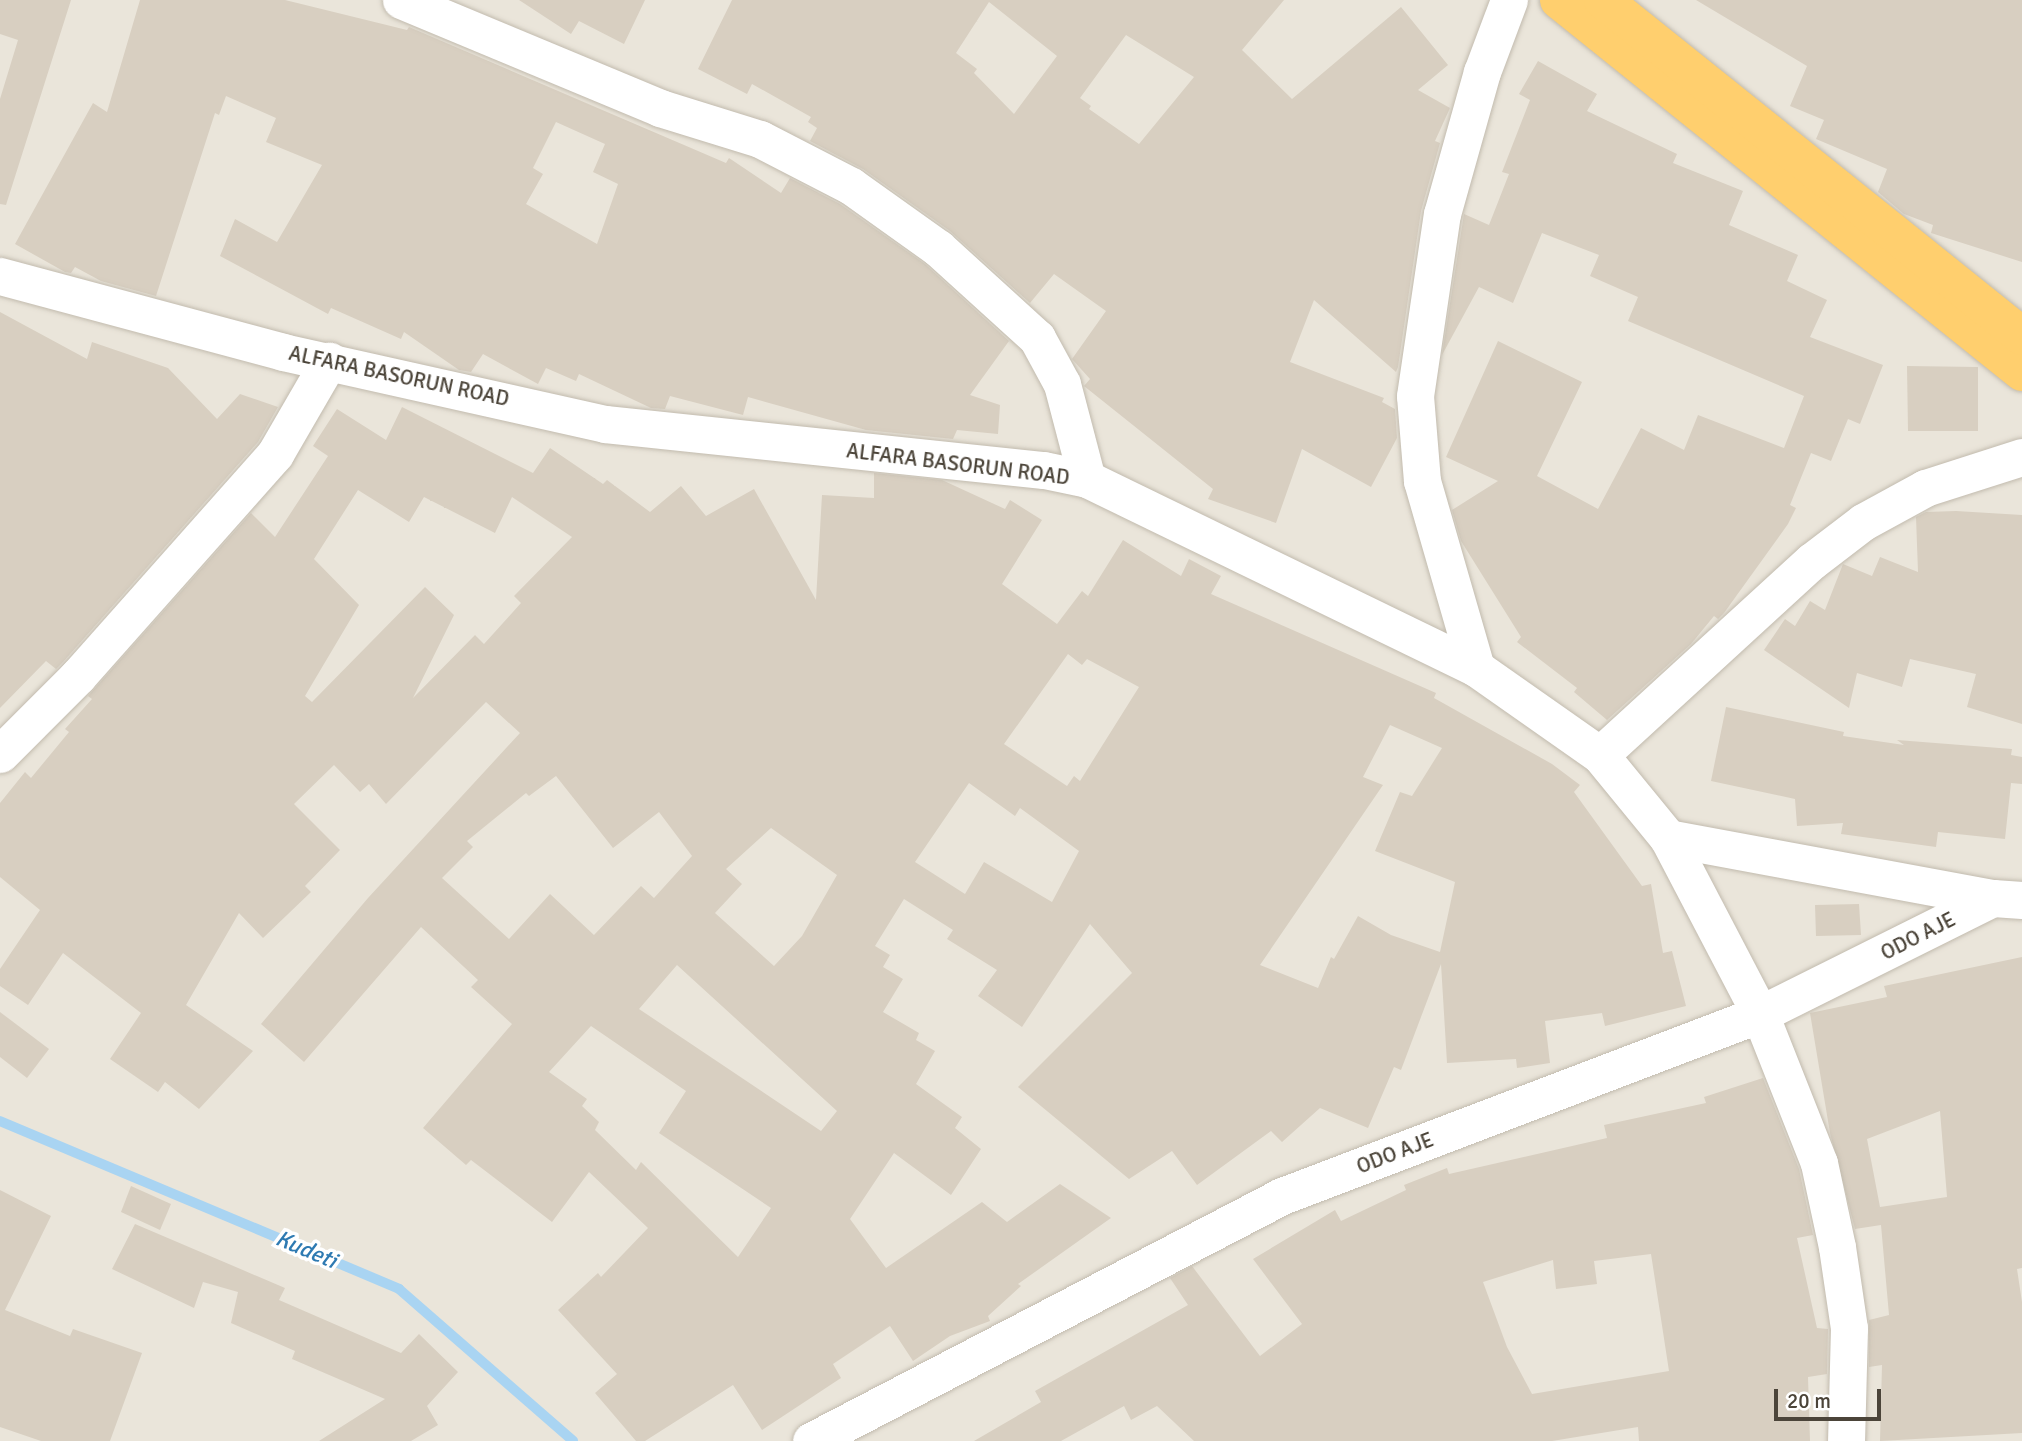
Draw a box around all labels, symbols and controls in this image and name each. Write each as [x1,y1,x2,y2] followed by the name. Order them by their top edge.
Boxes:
[287,340,511,412] street label: ALFARA BASORUN ROAD
[845,438,1071,490] street label: ALFARA BASORUN ROAD
[1876,907,1960,965] street label: ODO AJE
[1353,1127,1437,1179] street label: ODO AJE
[271,1225,341,1275] water label: Kudeti
[1777,1374,1884,1418] scale bar
[1787,1388,1831,1414] text: 20 m

